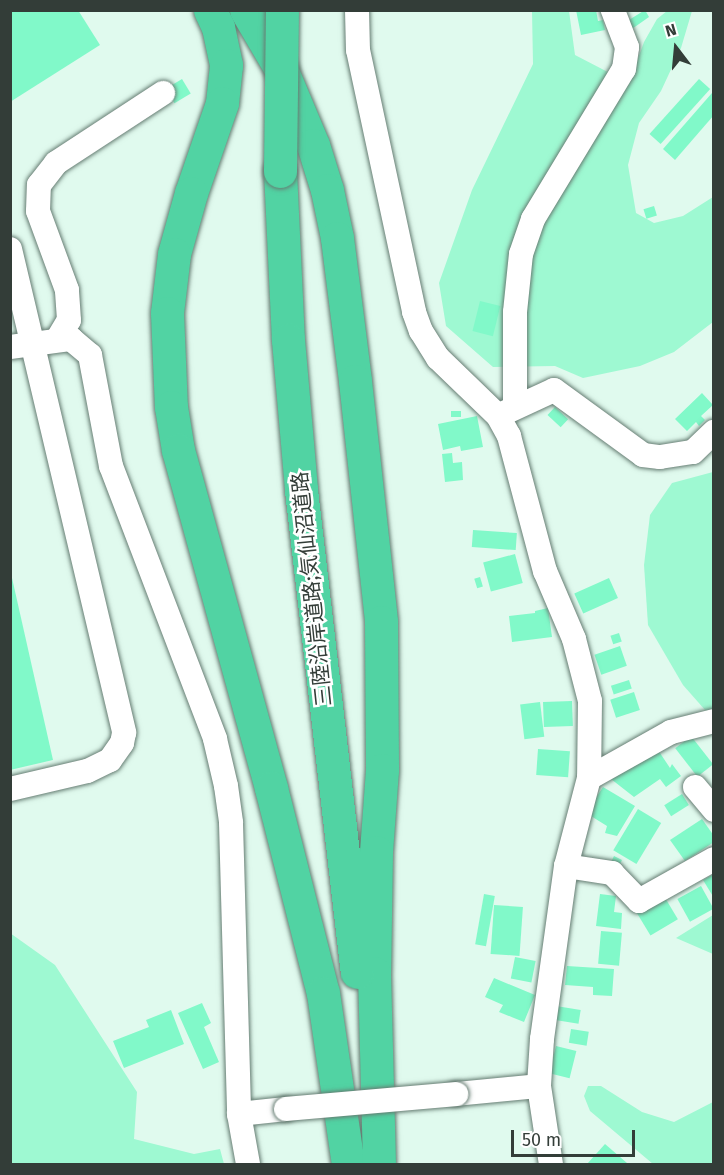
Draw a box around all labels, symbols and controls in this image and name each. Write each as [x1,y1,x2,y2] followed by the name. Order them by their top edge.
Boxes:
[646,18,706,78] north arrow
[663,20,679,41] text: N
[287,470,337,708] street label: 三陸沿岸道路;気仙沼道路
[514,1118,638,1156] scale bar
[522,1129,561,1151] text: 50 m

